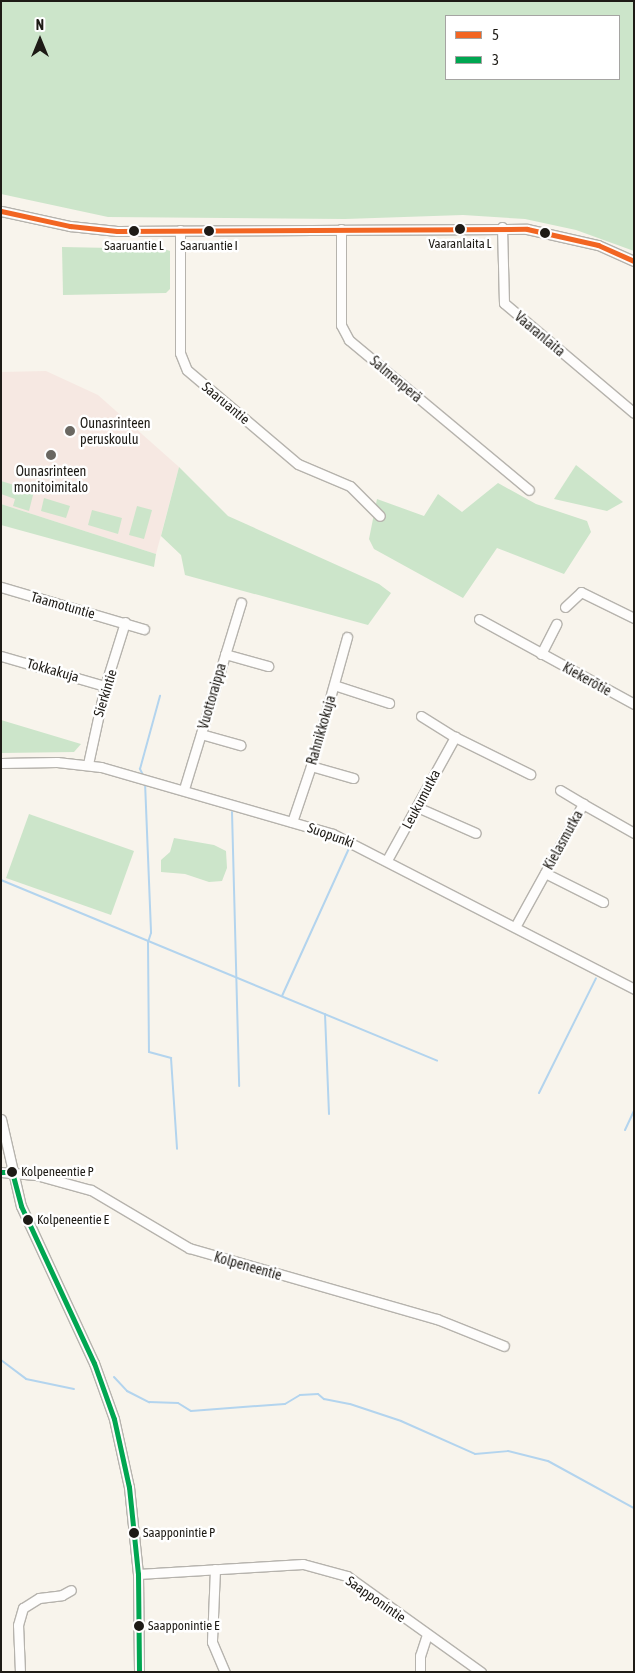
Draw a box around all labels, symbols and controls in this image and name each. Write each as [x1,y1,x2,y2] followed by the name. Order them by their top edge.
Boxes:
[15,15,65,65] north arrow
[445,15,620,80] legend
[36,17,44,33] text: N
[492,26,499,43] text: 5
[492,51,499,68] text: 3
[455,224,465,234] marker: Vaaranlaita L
[129,226,139,236] marker: Saaruantie L
[204,226,214,236] marker: Saaruantie I
[540,228,550,238] unlabelled marker
[428,236,492,252] place label: Vaaranlaita L
[104,238,164,254] place label: Saaruantie L
[180,238,238,254] place label: Saaruantie I
[511,308,569,360] street label: Vaaranlaita
[367,352,425,406] street label: Salmenperä
[199,378,253,428] street label: Saaruantie
[80,415,151,448] place label: Ounasrinteen peruskoulu
[64,425,76,437] marker: Ounasrinteen peruskoulu
[45,449,57,461] marker: Ounasrinteen monitoimitalo
[14,463,88,496] place label: Ounasrinteen monitoimitalo
[29,588,97,622] street label: Taamotuntie
[25,655,81,685] street label: Tokkakuja
[560,659,614,699] street label: Kiekerötie
[195,661,229,731] street label: Vuottoraippa
[90,667,120,719] street label: Sierkintie
[303,693,339,767] street label: Rahnikkokuja
[398,766,444,832] street label: Leukumutka
[540,807,586,873] street label: Kielasmutka
[305,819,357,851] street label: Suopunki
[21,1164,94,1180] place label: Kolpeneentie P
[7,1167,17,1177] marker: Kolpeneentie P
[37,1212,109,1228] place label: Kolpeneentie E
[23,1215,33,1225] marker: Kolpeneentie E
[212,1248,284,1284] street label: Kolpeneentie
[143,1525,215,1541] place label: Saapponintie P
[129,1528,139,1538] marker: Saapponintie P
[343,1572,409,1626] street label: Saapponintie
[148,1618,220,1634] place label: Saapponintie E
[134,1621,144,1631] marker: Saapponintie E

